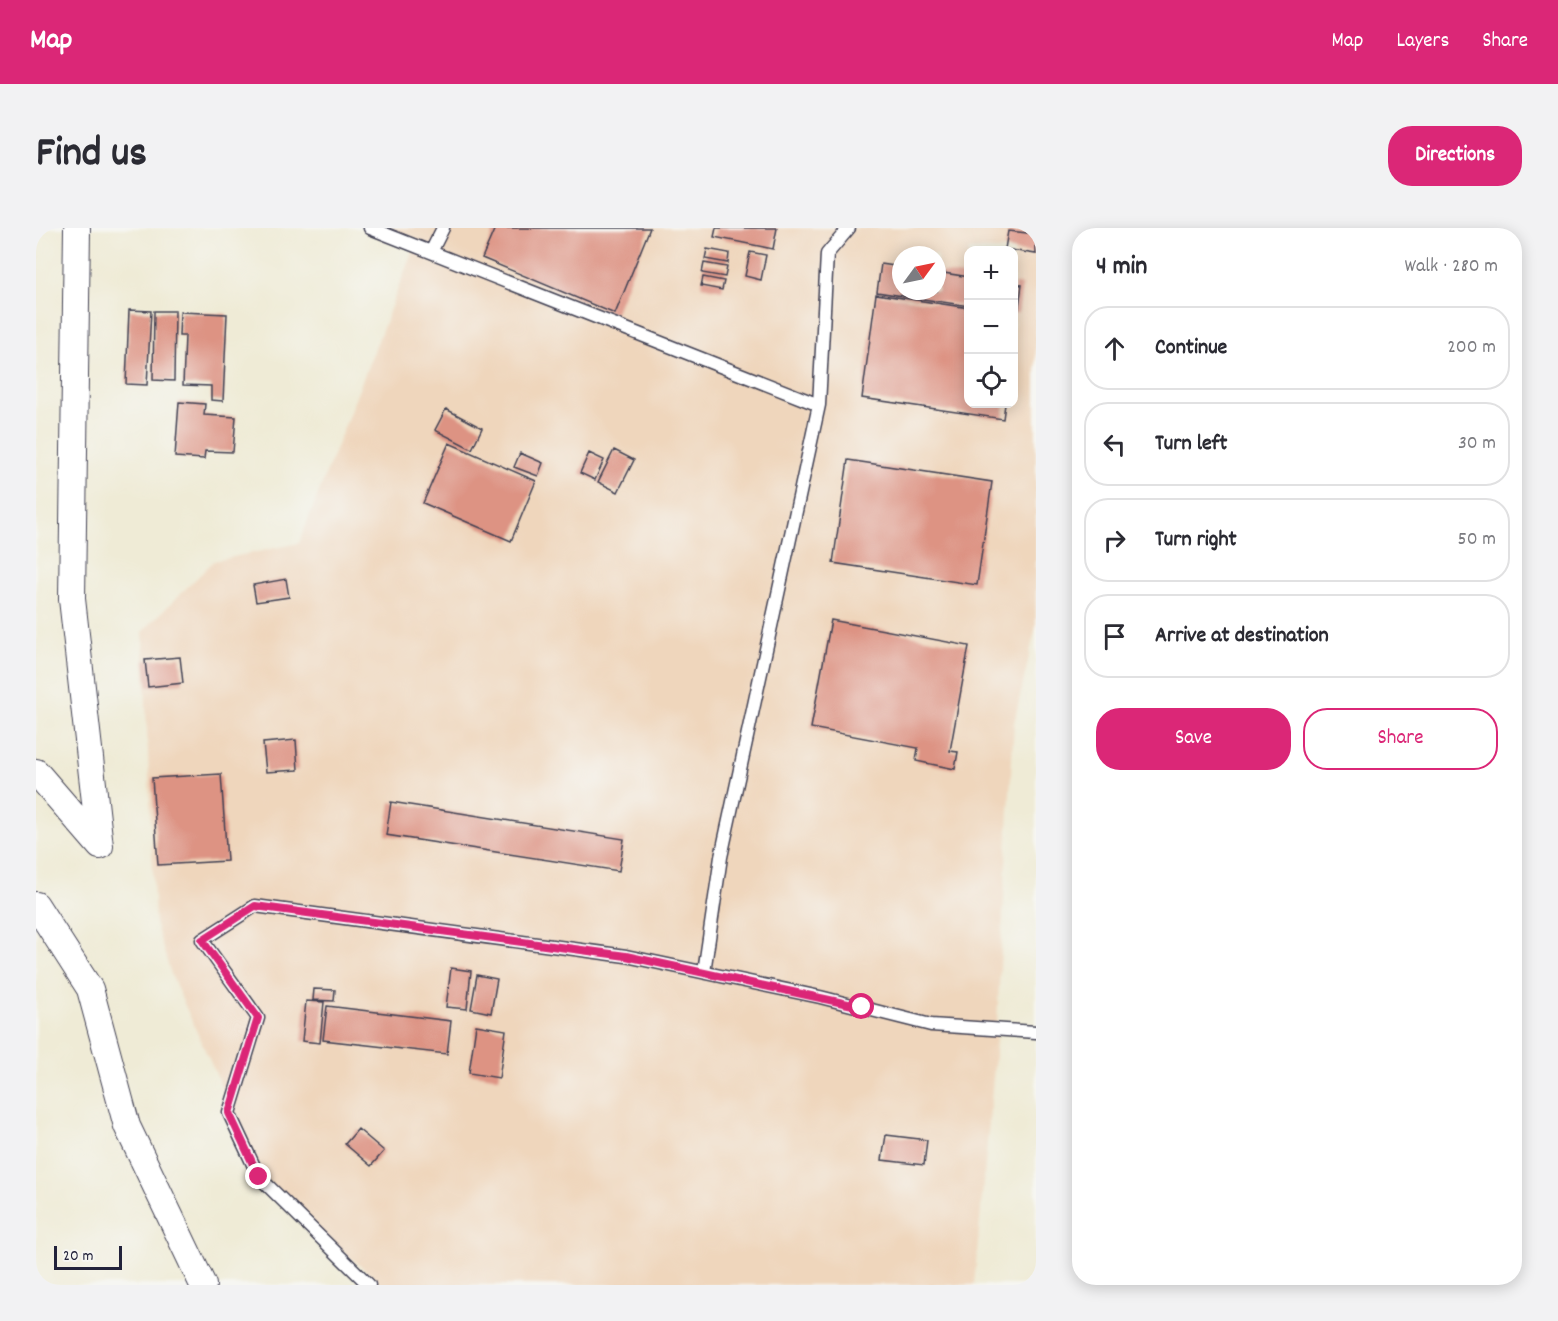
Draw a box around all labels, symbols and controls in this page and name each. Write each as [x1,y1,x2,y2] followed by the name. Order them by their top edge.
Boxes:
[30,22,72,62] text: Map
[1332,27,1363,57] text: Map
[1396,27,1449,57] text: Layers
[1482,27,1528,57] text: Share
[36,126,147,186] text: Find us
[1388,126,1522,186] button: Directions
[892,246,946,300] north arrow
[964,246,1018,408] map controls
[964,246,1018,300] button: +
[1096,249,1147,286] text: 4 min
[1404,253,1498,281] text: Walk · 280 m
[964,300,1018,354] button: −
[1098,332,1131,365] icon: ahead
[1155,333,1227,364] text: Continue
[1447,334,1496,362] text: 200 m
[964,354,1018,408] button: locate
[1098,428,1131,461] icon: left
[1155,429,1227,460] text: Turn left
[1458,430,1496,458] text: 30 m
[1098,524,1131,557] icon: right
[1155,525,1237,556] text: Turn right
[1458,526,1496,554] text: 50 m
[1098,620,1131,653] icon: arrive
[1155,621,1329,652] text: Arrive at destination
[1096,708,1291,770] button: Save
[1303,708,1498,770] button: Share
[848,993,874,1019] route start
[245,1163,271,1189] route end
[54,1243,122,1270] scale bar
[63,1245,93,1268] text: 20 m

